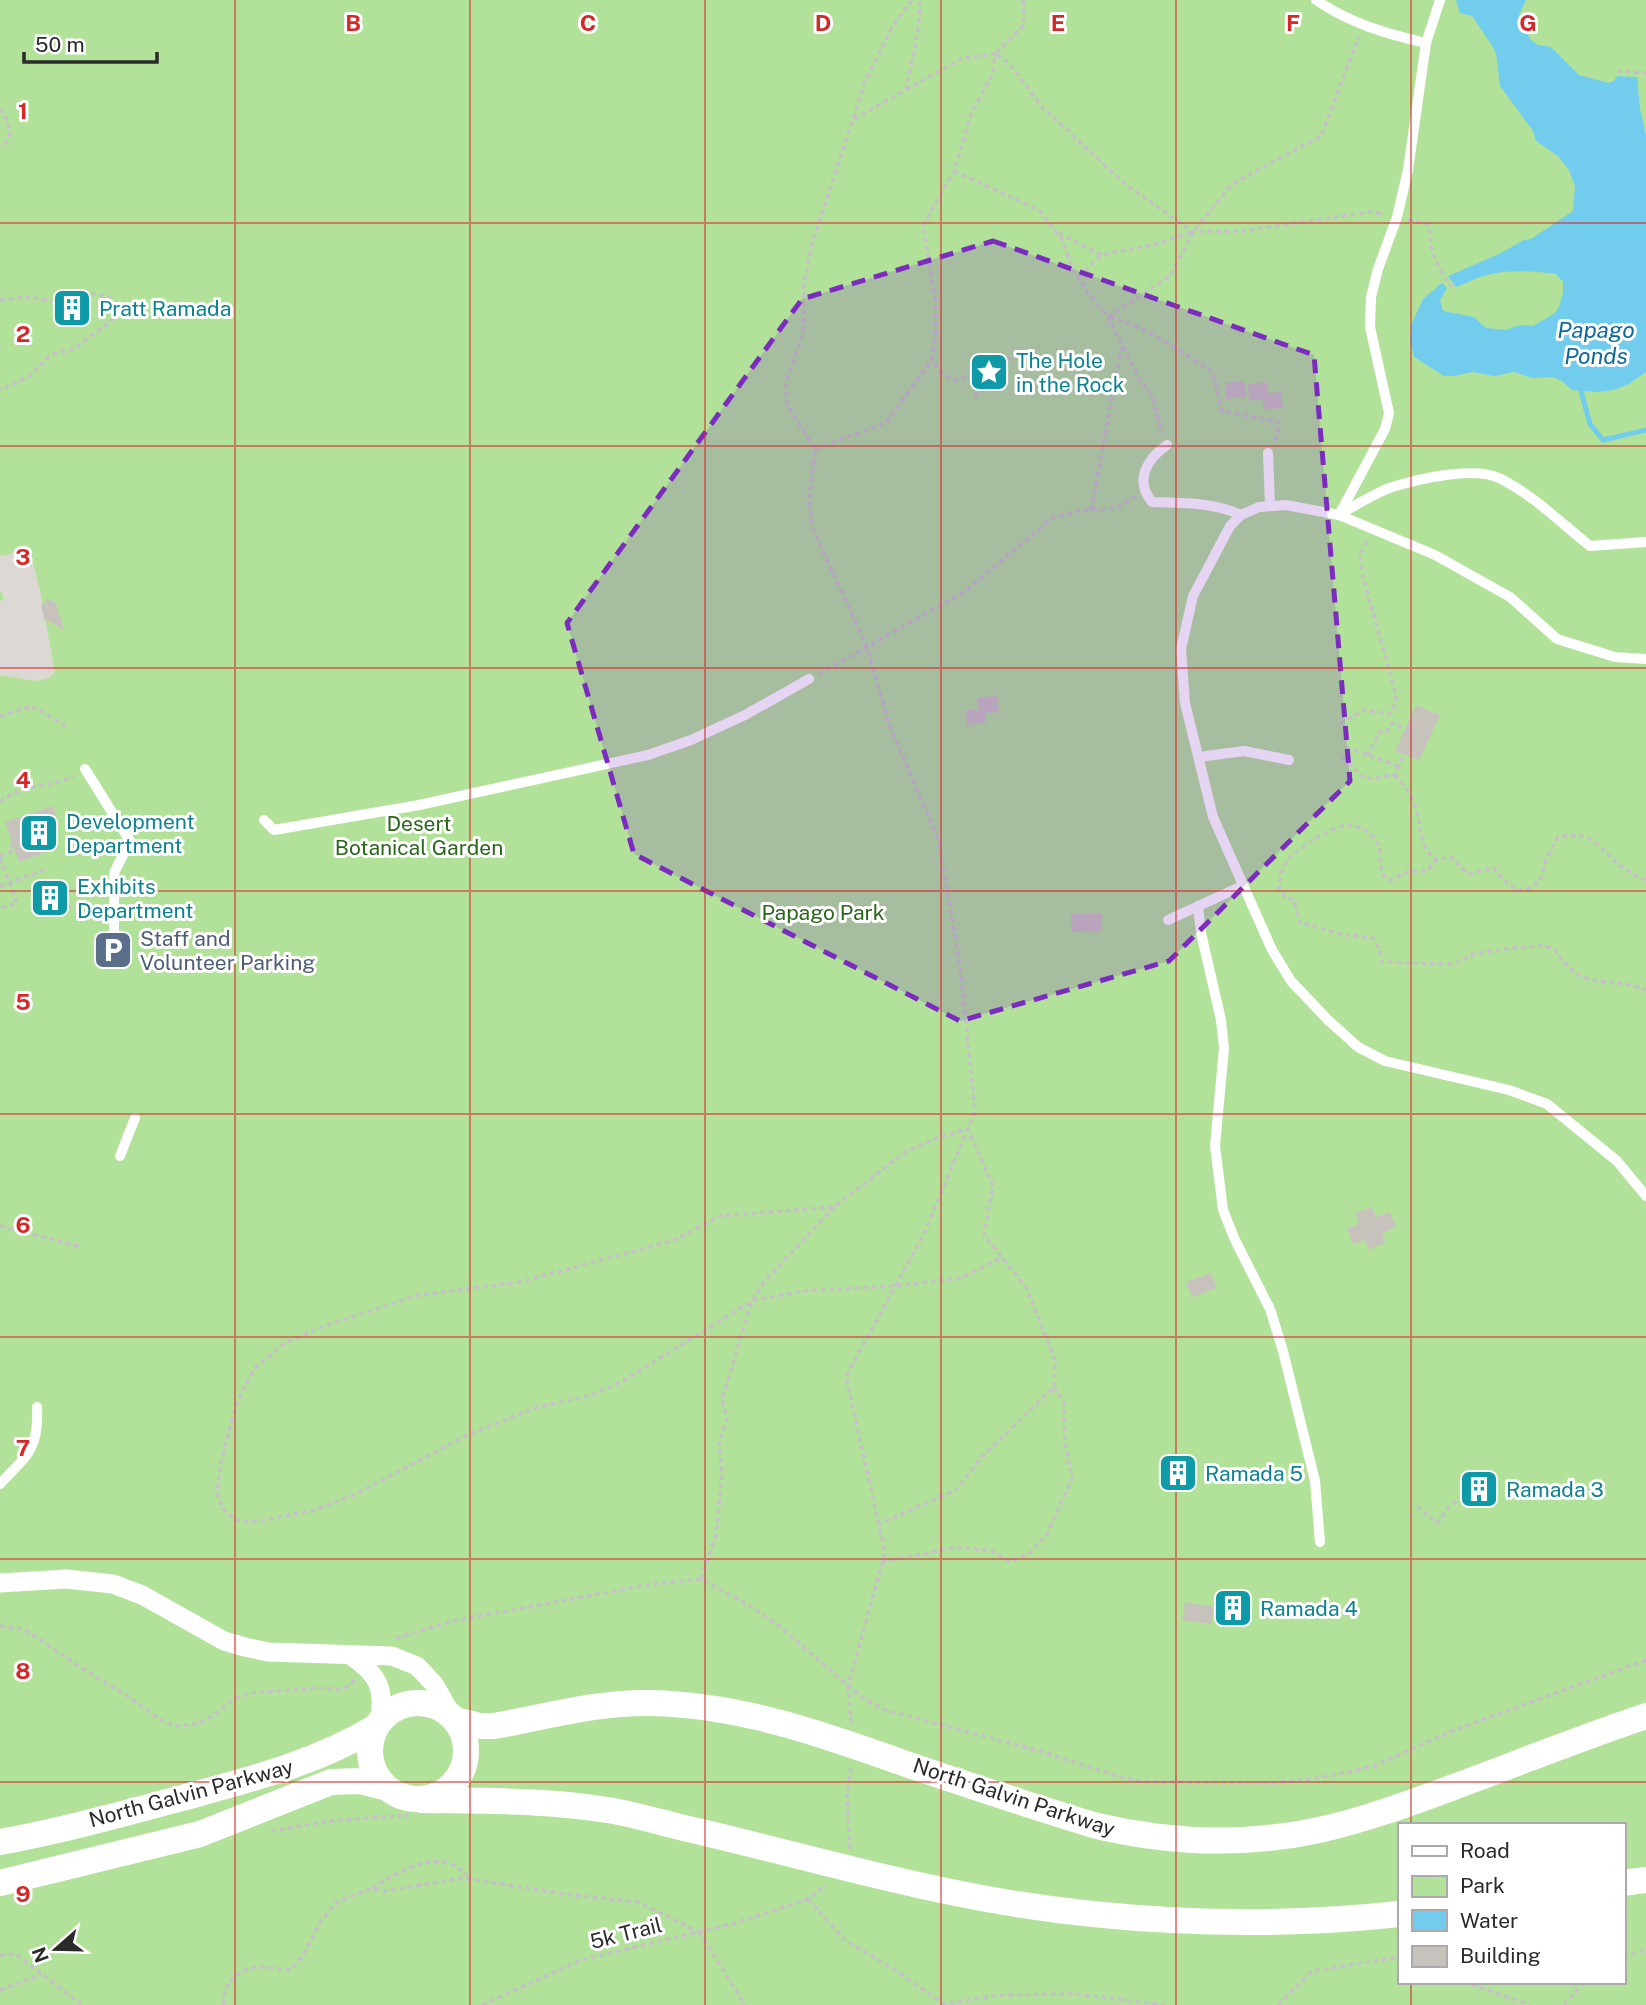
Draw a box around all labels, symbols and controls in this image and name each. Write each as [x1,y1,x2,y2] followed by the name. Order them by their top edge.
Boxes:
[345,9,361,36] text: B
[580,9,596,36] text: C
[815,9,831,36] text: D
[1051,9,1065,36] text: E
[1286,9,1300,36] text: F
[1519,9,1537,36] text: G
[24,21,158,65] scale bar
[35,32,85,57] text: 50 m
[18,97,28,124] text: 1
[51,287,93,329] building icon: Pratt Ramada
[99,296,231,321] place label: Pratt Ramada
[1557,316,1635,369] water label: Papago Ponds
[16,320,30,347] text: 2
[1016,348,1125,397] place label: The Hole in the Rock
[968,351,1010,393] place icon: The Hole in the Rock
[15,543,31,570] text: 3
[15,766,31,793] text: 4
[66,809,195,858] place label: Development Department
[335,811,503,860] park label: Desert Botanical Garden
[18,812,60,854] building icon: Development Department
[77,874,193,923] place label: Exhibits Department
[29,877,71,919] building icon: Exhibits Department
[761,900,885,925] park label: Papago Park
[140,926,315,975] place label: Staff and Volunteer Parking
[92,929,134,971] parking icon: Staff and Volunteer Parking
[15,988,31,1015] text: 5
[15,1211,31,1238] text: 6
[16,1434,30,1461] text: 7
[1157,1452,1199,1494] building icon: Ramada 5
[1205,1461,1303,1486] place label: Ramada 5
[1458,1468,1500,1510] building icon: Ramada 3
[1506,1477,1604,1502] place label: Ramada 3
[1212,1587,1254,1629] building icon: Ramada 4
[1260,1596,1358,1621] place label: Ramada 4
[15,1657,31,1684] text: 8
[910,1753,1118,1841] street label: North Galvin Parkway
[86,1754,296,1832] street label: North Galvin Parkway
[1398,1823,1625,1984] legend
[1460,1838,1510,1863] text: Road
[1460,1873,1505,1898] text: Park
[15,1880,31,1907] text: 9
[1460,1908,1518,1933] text: Water
[587,1912,665,1954] street label: 5k Trail
[21,1914,91,1984] north arrow
[1460,1943,1541,1968] text: Building
[27,1944,53,1966] text: N

